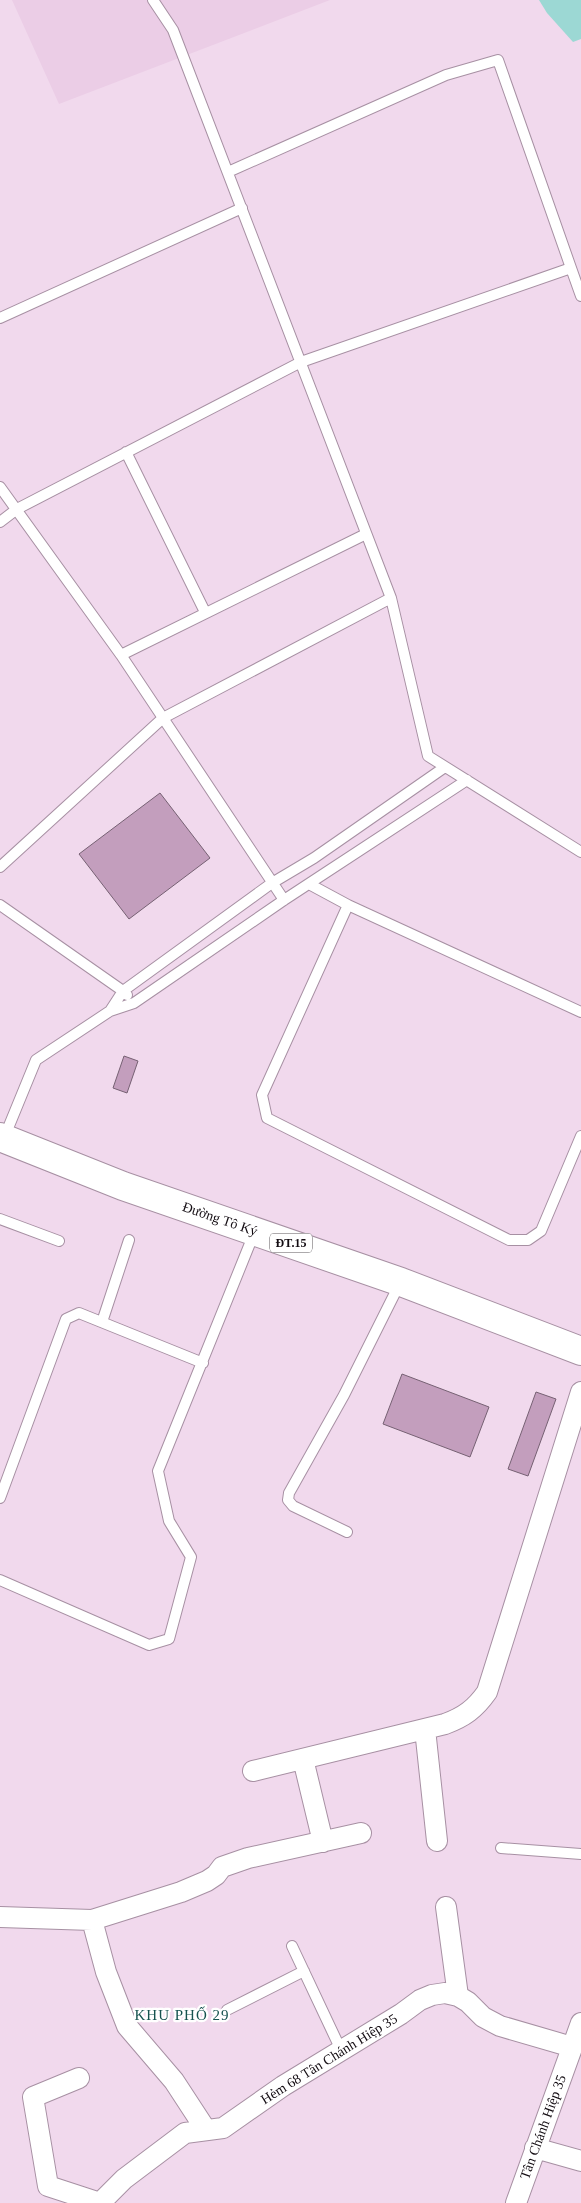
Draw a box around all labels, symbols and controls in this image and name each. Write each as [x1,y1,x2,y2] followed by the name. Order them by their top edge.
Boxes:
[180,1199,260,1239] street label: Đường Tô Ký
[270,1234,312,1252] road number: ĐT.15
[134,2006,230,2023] district label: KHU PHỐ 29
[258,2011,400,2107] street label: Hẻm 68 Tân Chánh Hiệp 35
[517,2073,569,2181] street label: Tân Chánh Hiệp 35

